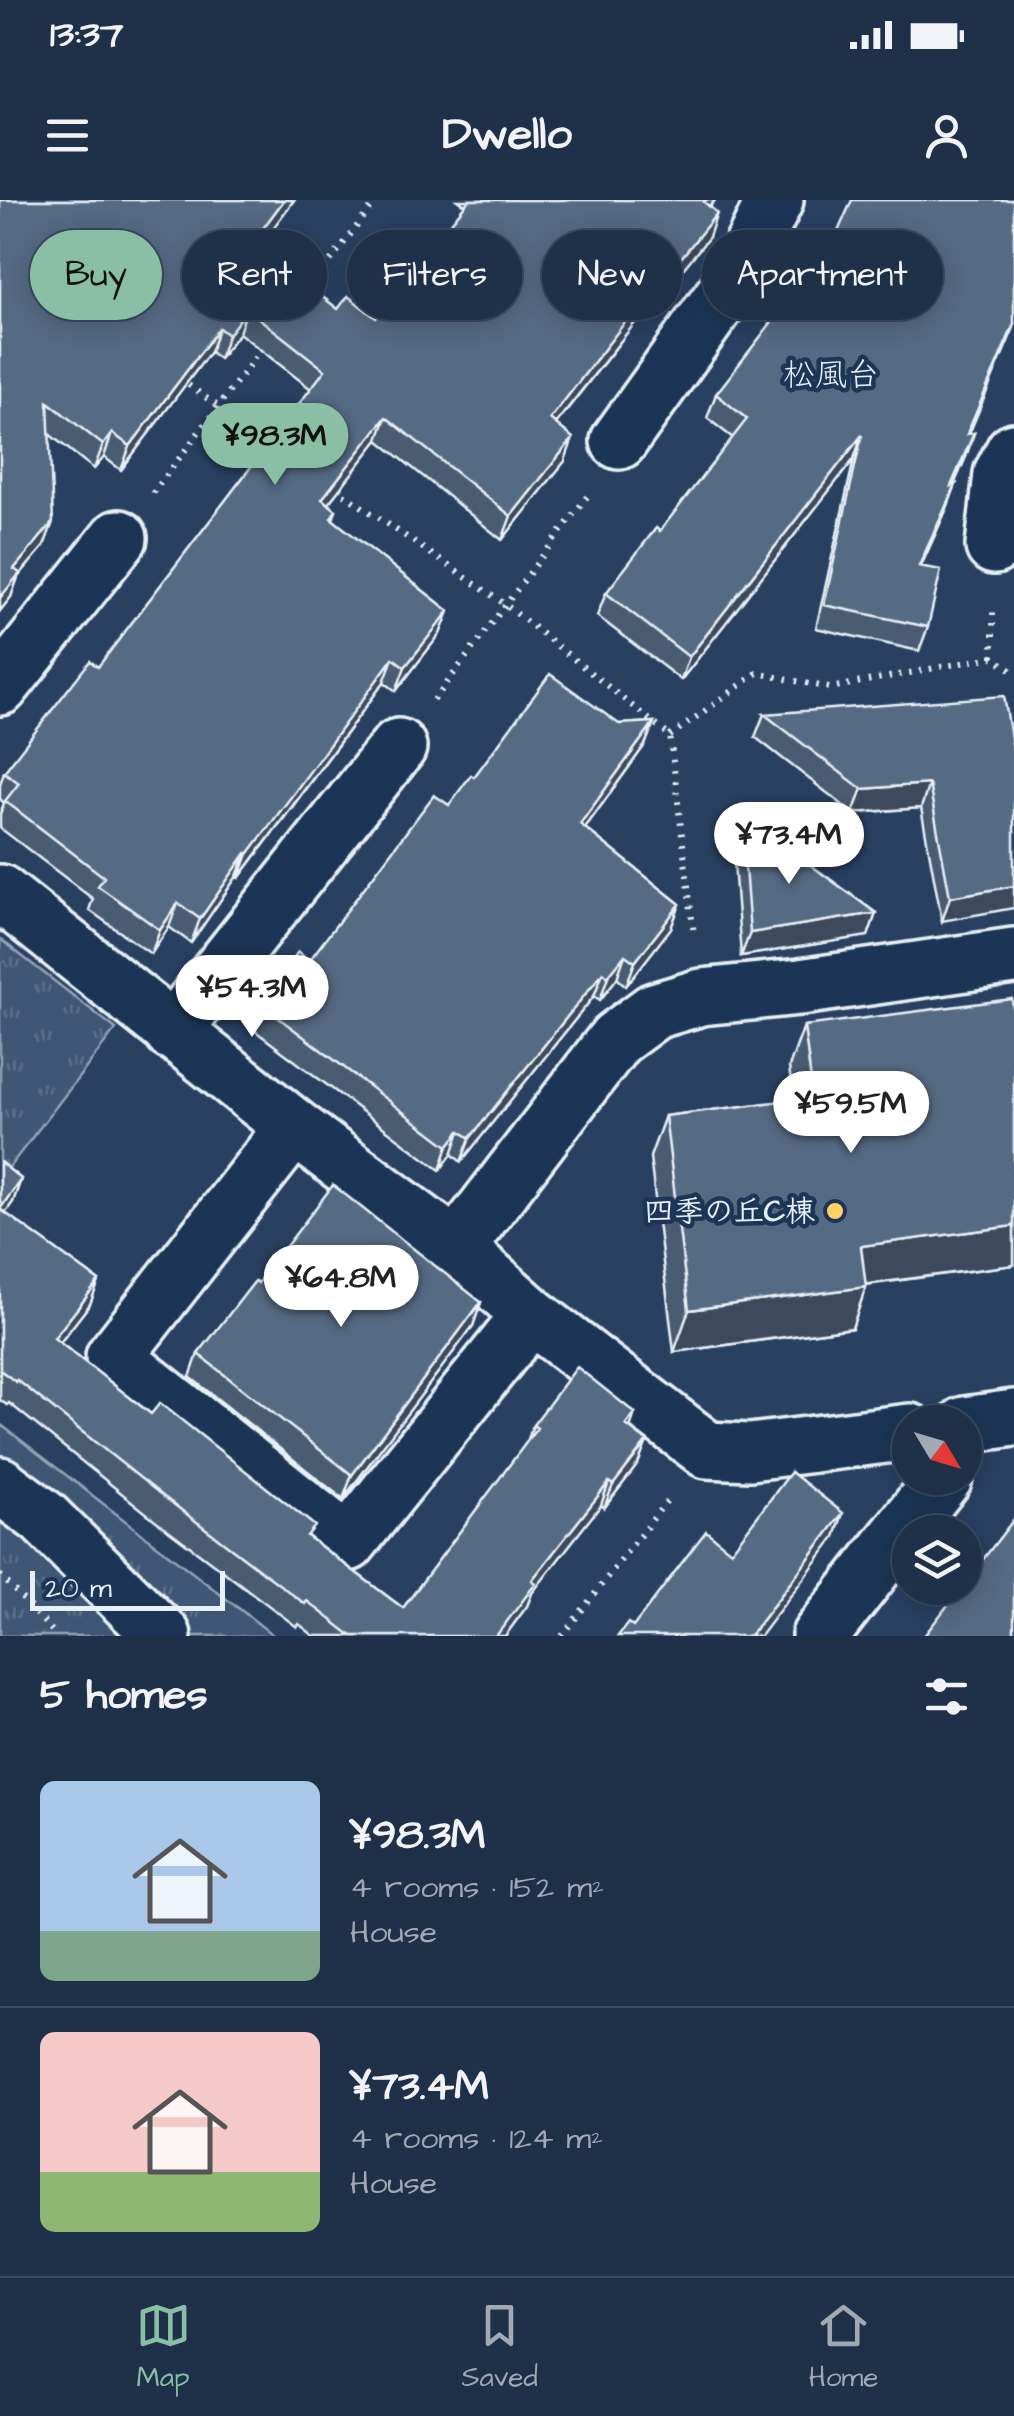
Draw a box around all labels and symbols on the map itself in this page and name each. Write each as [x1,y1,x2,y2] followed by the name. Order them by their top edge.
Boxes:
[783,353,879,398] district label: 松風台
[194,403,356,488] pin: ¥98.3M
[708,802,870,887] pin: ¥73.4M
[171,955,333,1040] pin: ¥54.3M
[770,1071,932,1156] pin: ¥59.5M
[644,1191,815,1233] place label: 四季の丘C棟
[824,1200,846,1222] marker: 四季の丘C棟
[260,1245,422,1330] pin: ¥64.8M
[892,1405,982,1495] north arrow
[30,1566,225,1610] scale bar

